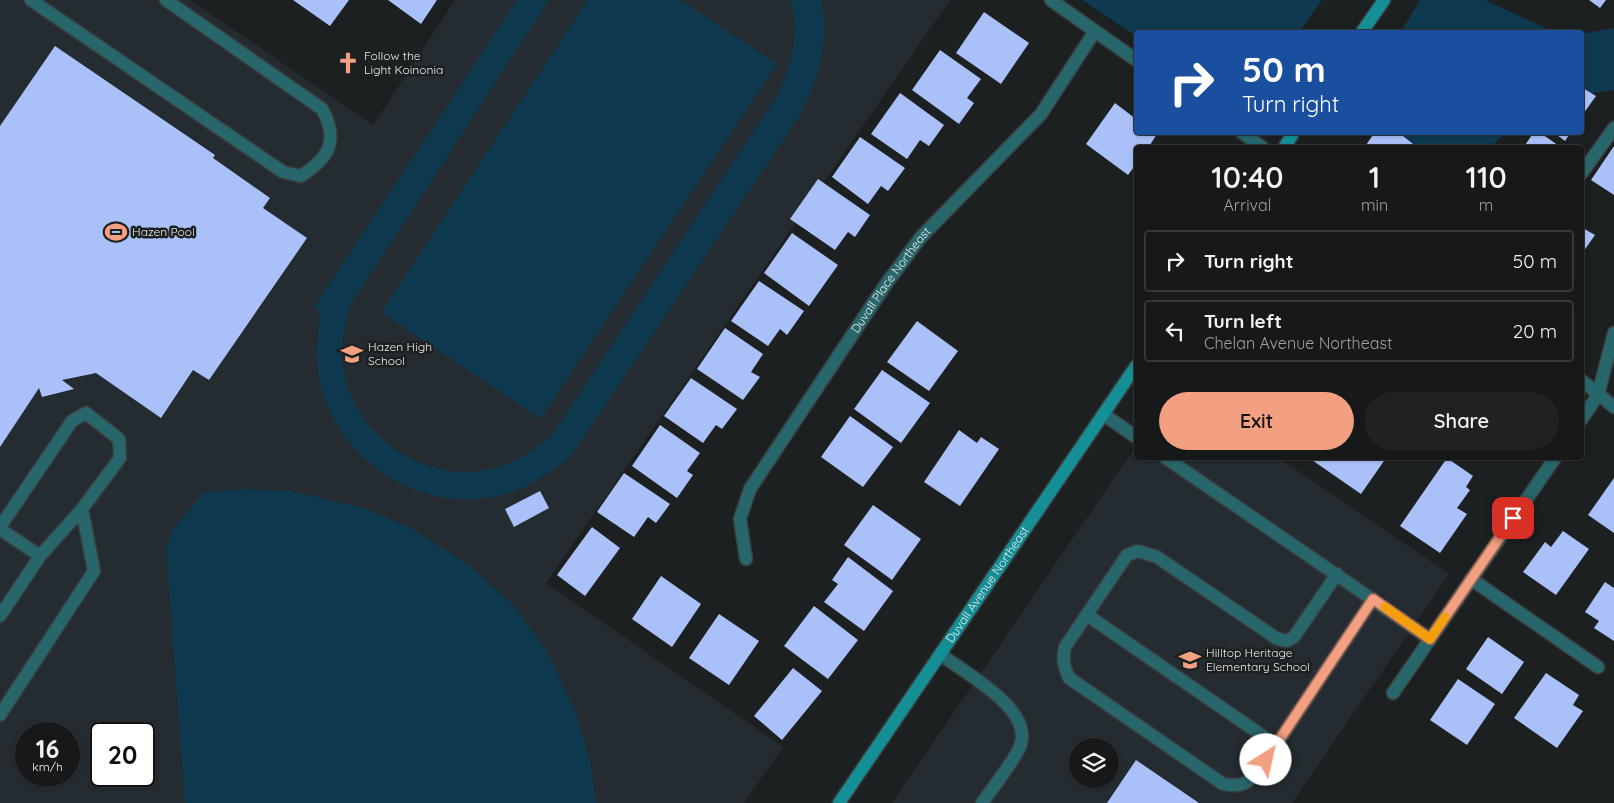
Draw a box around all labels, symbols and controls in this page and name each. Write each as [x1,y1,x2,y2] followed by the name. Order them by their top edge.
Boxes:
[1242,47,1326,91] text: 50 m
[364,48,443,77] place label: Follow the Light Koinonia
[335,50,361,76] church icon: Follow the Light Koinonia
[1159,50,1224,115] icon: right
[1242,90,1339,118] text: Turn right
[1211,158,1284,196] text: 10:40
[1369,158,1380,196] text: 1
[1465,158,1507,196] text: 110
[1224,195,1271,215] text: Arrival
[1361,195,1388,215] text: min
[1479,195,1493,215] text: m
[103,219,129,245] sports icon: Hazen Pool
[132,224,195,239] place label: Hazen Pool
[848,224,933,336] street label: Duvall Place Northeast
[1161,247,1189,275] icon: right
[1204,249,1293,273] text: Turn right
[1513,249,1557,273] text: 50 m
[1204,309,1282,333] text: Turn left
[1161,317,1189,345] icon: left
[1513,319,1557,343] text: 20 m
[1204,333,1392,353] text: Chelan Avenue Northeast
[368,339,432,368] place label: Hazen High School
[339,341,365,367] school or university icon: Hazen High School
[1159,392,1354,450] button: Exit
[1364,392,1559,450] button: Share
[1492,497,1534,539] pin
[1499,504,1527,532] icon: arrive
[942,523,1032,645] street label: Duvall Avenue Northeast
[1206,645,1310,674] place label: Hilltop Heritage Elementary School
[1177,647,1203,673] school or university icon: Hilltop Heritage Elementary School
[90,722,155,787] speed limit sign: 20
[36,733,59,764] text: 16
[1239,733,1291,785] position arrow
[1069,738,1119,788] map controls
[1069,738,1119,788] button: layers
[32,759,63,774] text: km/h

